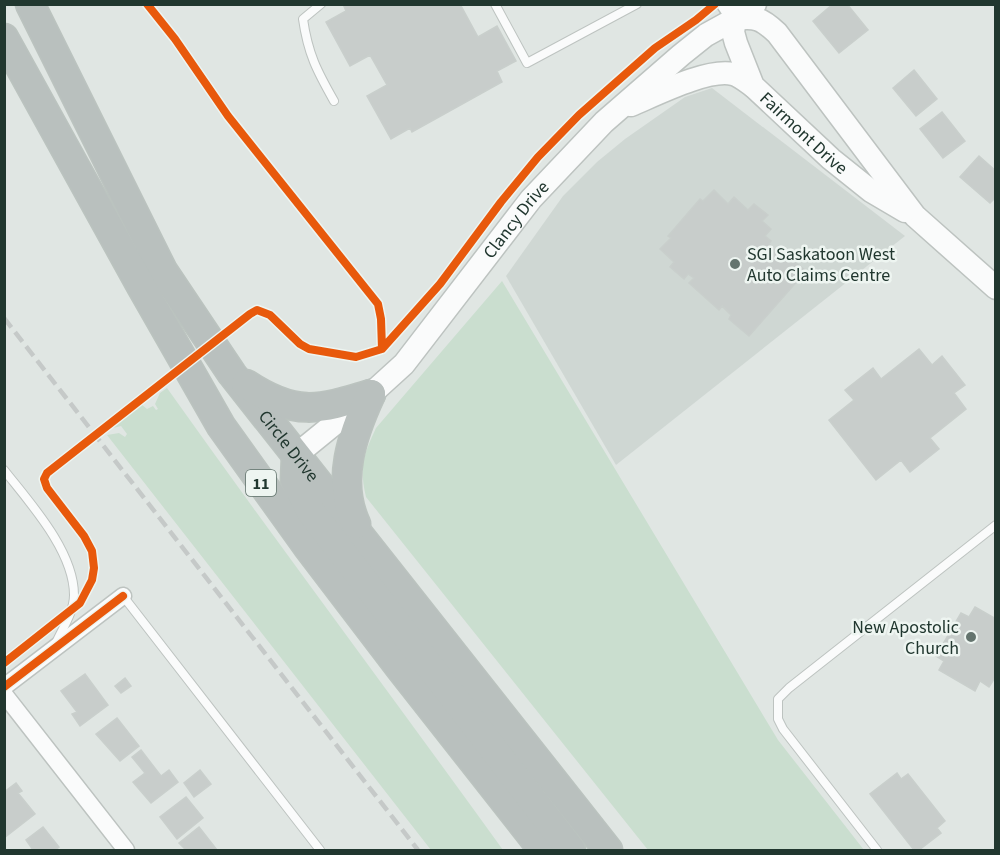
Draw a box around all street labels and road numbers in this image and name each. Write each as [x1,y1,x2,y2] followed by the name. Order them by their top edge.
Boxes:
[754,86,853,180] street label: Fairmont Drive
[478,175,555,264] street label: Clancy Drive
[252,405,325,488] street label: Circle Drive
[246,470,276,496] road number: 11

